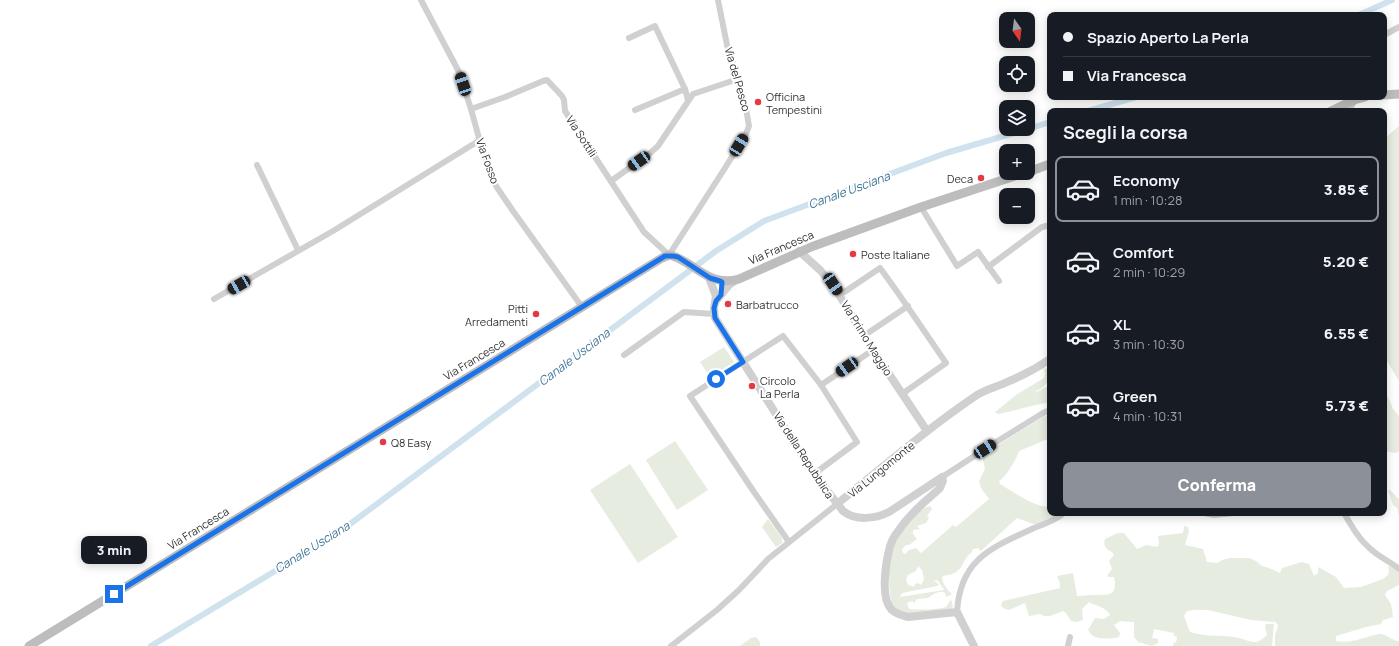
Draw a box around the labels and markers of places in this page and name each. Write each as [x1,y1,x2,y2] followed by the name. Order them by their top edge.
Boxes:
[766,89,822,117] place label: Officina Tempestini
[753,97,763,107] marker: Officina Tempestini
[947,171,973,186] place label: Deca
[976,173,986,183] marker: Deca
[861,247,930,262] place label: Poste Italiane
[848,249,858,259] marker: Poste Italiane
[736,297,799,312] place label: Barbatrucco
[723,299,733,309] marker: Barbatrucco
[465,301,528,329] place label: Pitti Arredamenti
[531,309,541,319] marker: Pitti Arredamenti
[760,373,800,401] place label: Circolo La Perla
[747,381,757,391] marker: Circolo La Perla
[391,435,431,450] place label: Q8 Easy
[378,437,388,447] marker: Q8 Easy

